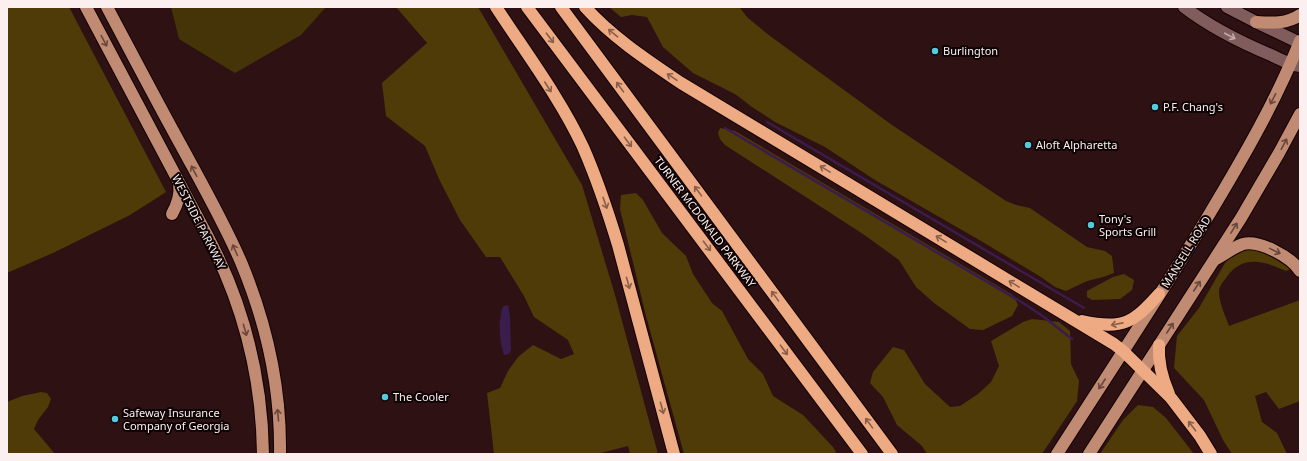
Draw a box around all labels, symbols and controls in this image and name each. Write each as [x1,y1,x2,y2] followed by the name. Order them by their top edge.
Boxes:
[607,29,618,38] one-way arrow
[546,33,554,44] one-way arrow
[1224,33,1236,40] one-way arrow
[101,35,108,47] one-way arrow
[943,43,998,58] place label: Burlington
[930,46,940,56] marker: Burlington
[667,73,678,81] one-way arrow
[544,81,552,92] one-way arrow
[616,81,624,92] one-way arrow
[1269,93,1276,105] one-way arrow
[1163,99,1223,114] place label: P.F. Chang's
[1150,102,1160,112] marker: P.F. Chang's
[624,136,633,147] one-way arrow
[1036,137,1117,152] place label: Aloft Alpharetta
[1281,138,1288,150] one-way arrow
[1023,140,1033,150] marker: Aloft Alpharetta
[651,153,760,291] street label: TURNER MCDONALD PARKWAY
[190,165,198,177] one-way arrow
[819,165,831,173] one-way arrow
[169,172,230,272] street label: WESTSIDE PARKWAY
[693,186,702,197] one-way arrow
[602,197,609,210] one-way arrow
[1099,211,1156,239] place label: Tony's Sports Grill
[1157,213,1214,291] street label: MANSELL ROAD
[1086,220,1096,230] marker: Tony's Sports Grill
[1231,222,1239,234] one-way arrow
[935,235,947,243] one-way arrow
[702,240,711,251] one-way arrow
[231,244,238,256] one-way arrow
[1268,248,1280,255] one-way arrow
[625,276,632,289] one-way arrow
[1009,280,1020,288] one-way arrow
[1193,281,1201,292] one-way arrow
[771,290,779,301] one-way arrow
[1111,320,1124,328] one-way arrow
[1166,322,1174,334] one-way arrow
[242,323,249,336] one-way arrow
[780,344,789,355] one-way arrow
[1098,378,1106,389] one-way arrow
[393,389,449,404] place label: The Cooler
[380,392,390,402] marker: The Cooler
[658,402,666,415] one-way arrow
[123,405,229,433] place label: Safeway Insurance Company of Georgia
[275,409,282,422] one-way arrow
[110,414,120,424] marker: Safeway Insurance Company of Georgia
[865,417,873,428] one-way arrow
[1188,420,1196,431] one-way arrow

